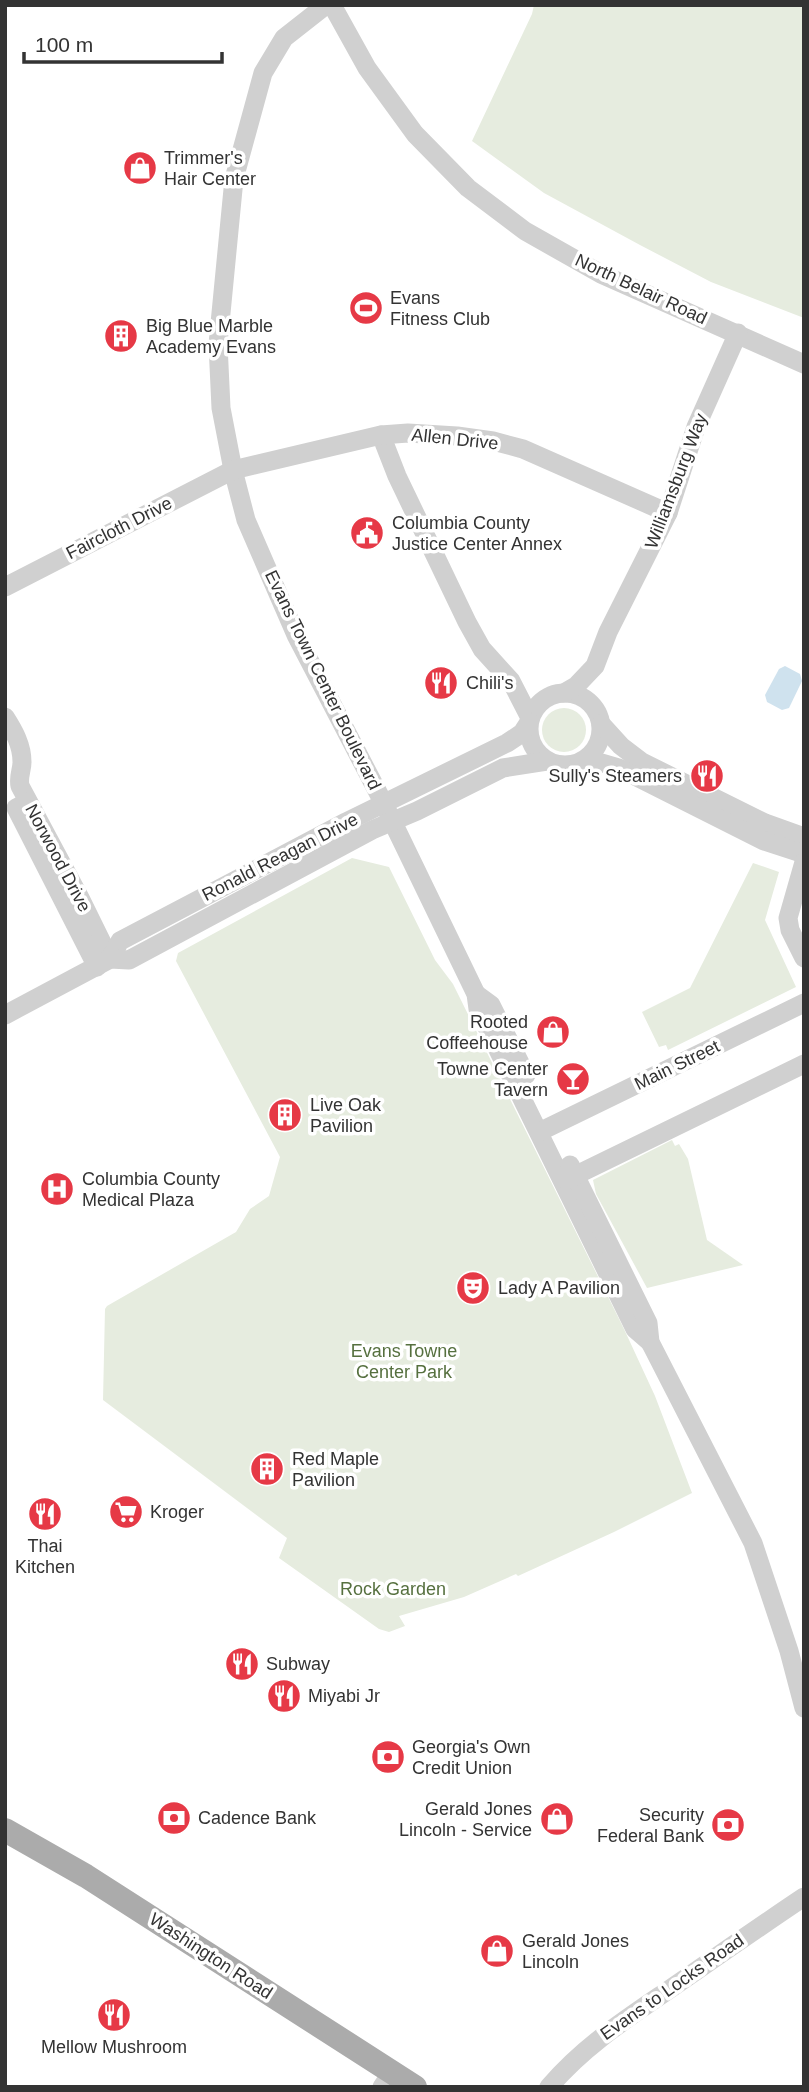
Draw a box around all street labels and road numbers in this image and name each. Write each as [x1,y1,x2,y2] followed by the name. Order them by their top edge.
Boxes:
[572,250,710,328] street label: North Belair Road
[641,410,711,552] street label: Williamsburg Way
[411,425,499,453] street label: Allen Drive
[63,493,175,563] street label: Faircloth Drive
[261,567,385,793] street label: Evans Town Center Boulevard
[21,801,95,915] street label: Norwood Drive
[199,809,361,905] street label: Ronald Reagan Drive
[631,1036,723,1094] street label: Main Street
[146,1909,276,2003] street label: Washington Road
[597,1930,747,2044] street label: Evans to Locks Road

